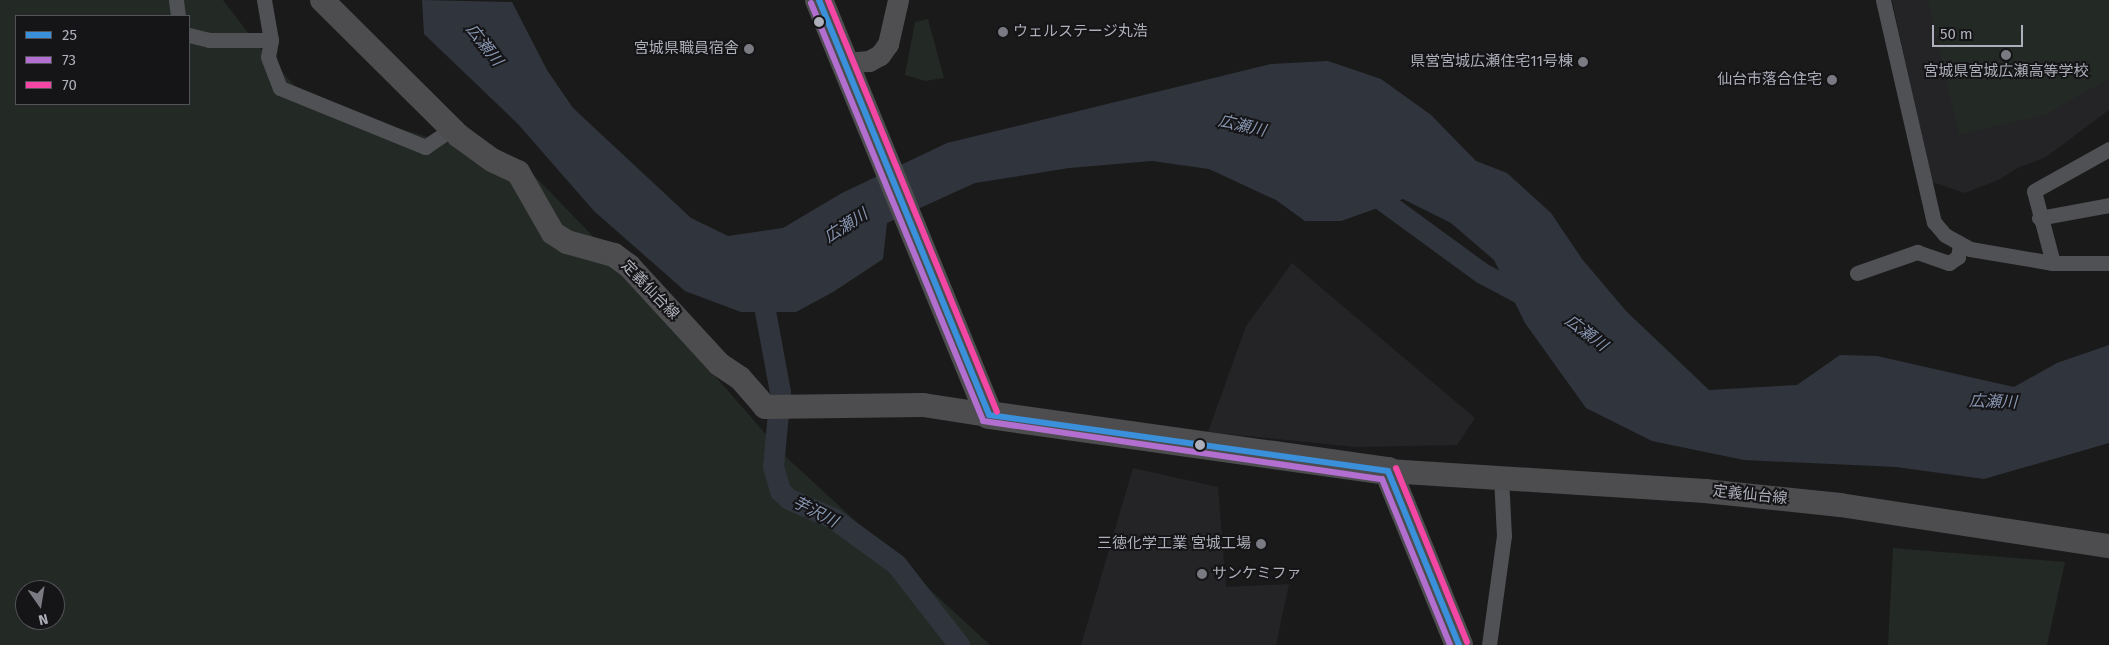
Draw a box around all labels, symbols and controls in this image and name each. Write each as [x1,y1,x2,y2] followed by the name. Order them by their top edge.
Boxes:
[15,15,190,105] legend
[1934,15,2025,47] scale bar
[814,17,824,27] unlabelled marker
[462,20,506,70] water label: 広瀬川
[1013,23,1148,41] place label: ウェルステージ丸浩
[1940,25,1973,43] text: 50 m
[62,26,77,44] text: 25
[997,26,1009,38] marker: ウェルステージ丸浩
[634,40,739,58] place label: 宮城県職員宿舎
[743,43,755,55] marker: 宮城県職員宿舎
[2000,49,2012,61] marker: 宮城県宮城広瀬高等学校
[62,51,76,69] text: 73
[1410,53,1573,71] place label: 県営宮城広瀬住宅11号棟
[1577,56,1589,68] marker: 県営宮城広瀬住宅11号棟
[1924,63,2088,81] place label: 宮城県宮城広瀬高等学校
[1717,71,1822,89] place label: 仙台市落合住宅
[1826,74,1838,86] marker: 仙台市落合住宅
[62,76,77,94] text: 70
[1216,111,1268,141] water label: 広瀬川
[821,205,871,247] water label: 広瀬川
[617,257,683,323] street label: 定義仙台線
[1561,311,1611,355] water label: 広瀬川
[1969,392,2017,412] water label: 広瀬川
[1195,440,1205,450] unlabelled marker
[1712,482,1788,508] street label: 定義仙台線
[789,493,841,531] water label: 芋沢川
[1097,535,1251,553] place label: 三徳化学工業 宮城工場
[1255,538,1267,550] marker: 三徳化学工業 宮城工場
[1212,565,1302,583] place label: サンケミファ
[1196,568,1208,580] marker: サンケミファ
[15,580,65,630] north arrow
[37,610,50,628] text: N

